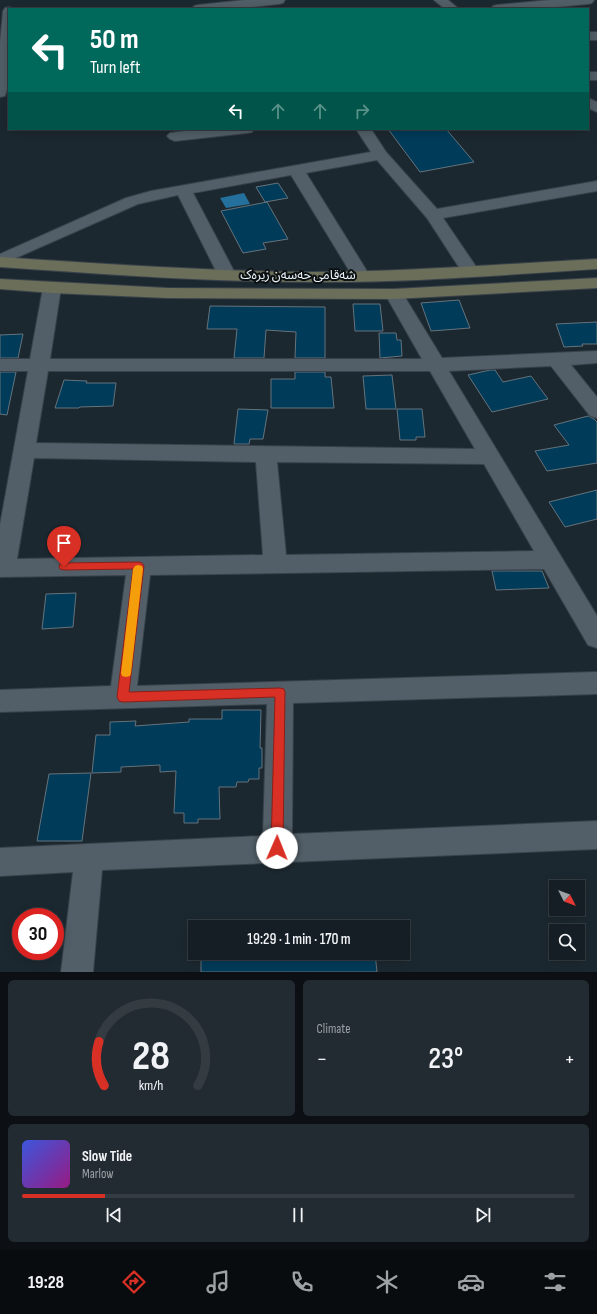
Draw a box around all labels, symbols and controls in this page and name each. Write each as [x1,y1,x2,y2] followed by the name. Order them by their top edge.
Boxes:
[90,23,139,56] text: 50 m
[24,24,76,76] icon: left
[90,57,141,78] text: Turn left
[225,100,247,122] icon: left
[267,100,289,122] icon: ahead
[309,100,331,122] icon: ahead
[351,100,373,122] icon: right
[240,267,356,283] street label: شەقامی حەسەن زیرەک
[47,526,81,567] pin
[53,532,75,554] icon: arrive
[256,827,298,869] position arrow
[549,880,585,916] north arrow
[549,880,585,960] map controls
[12,908,64,960] speed limit sign: 30
[549,924,585,960] button: search
[247,930,351,949] text: 19:29 · 1 min · 170 m
[317,1021,350,1037] text: Climate
[132,1032,170,1081] text: 28
[428,1041,463,1077] text: 23°
[317,1046,327,1073] text: −
[564,1046,575,1073] text: +
[139,1077,164,1094] text: km/h
[82,1147,132,1166] text: Slow Tide
[82,1166,114,1182] text: Marlow
[103,1204,125,1226] icon: previous
[287,1204,309,1226] icon: pause
[472,1204,494,1226] icon: next
[120,1268,148,1296] icon: directions
[204,1268,232,1296] icon: music
[288,1268,316,1296] icon: phone
[373,1268,401,1296] icon: climate
[457,1268,485,1296] icon: car
[541,1268,569,1296] icon: filters
[28,1272,64,1293] text: 19:28

